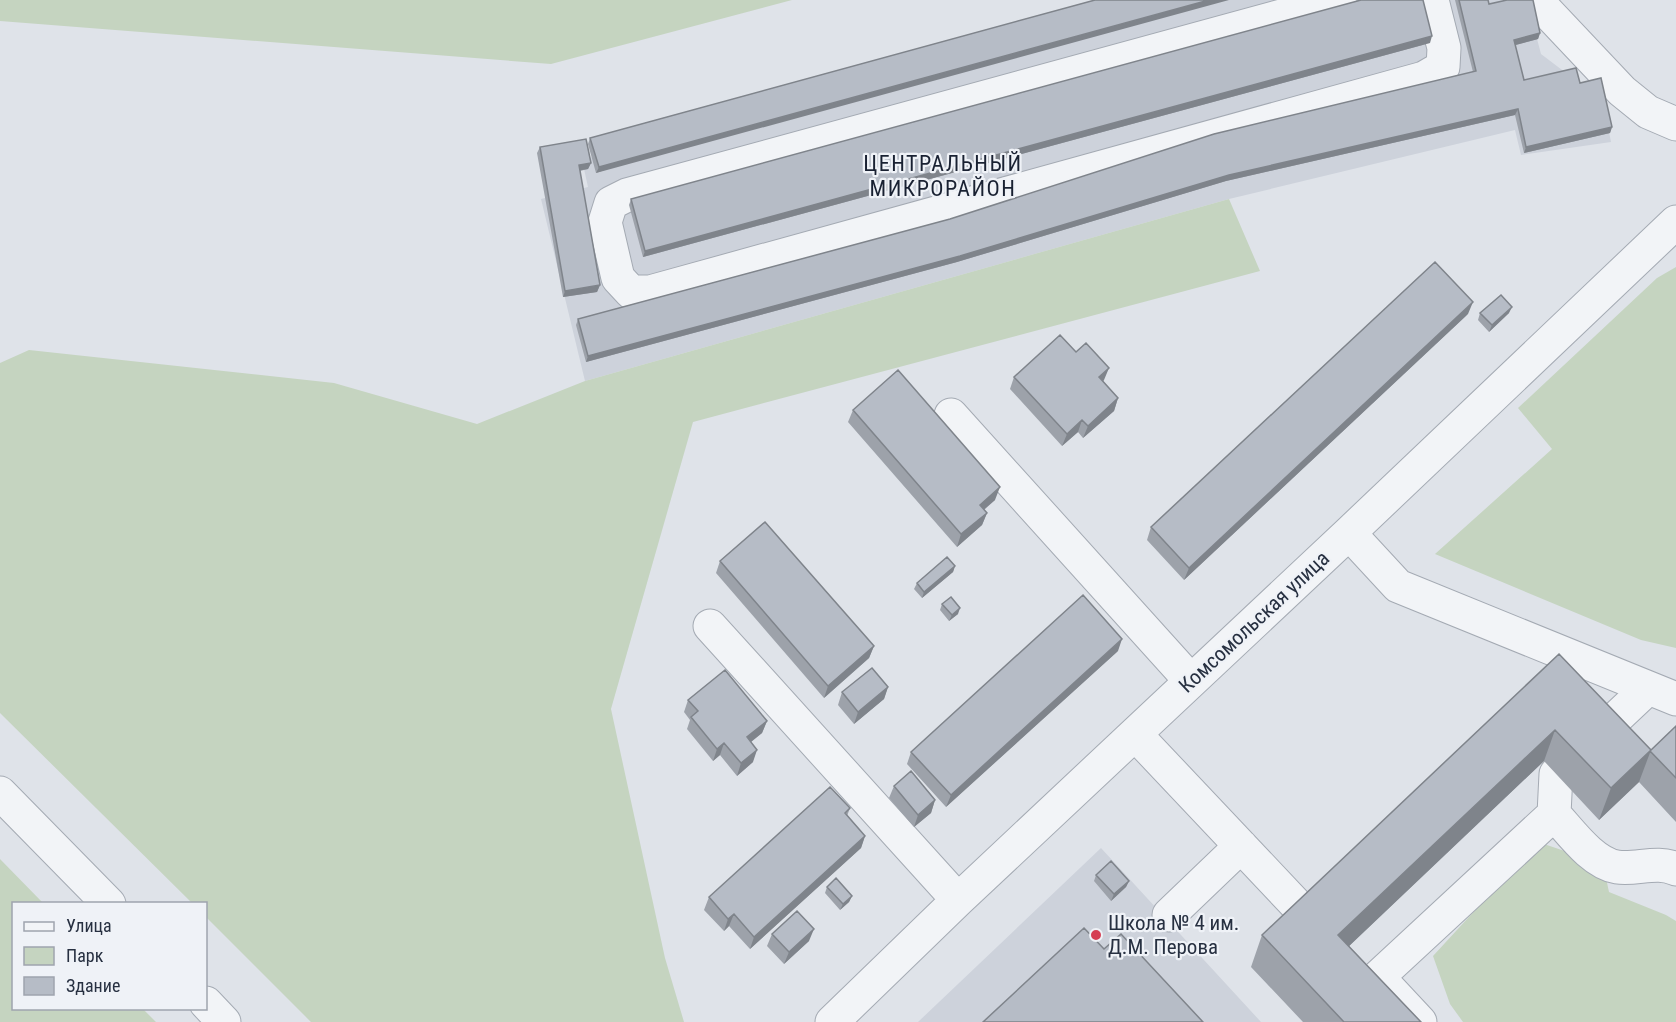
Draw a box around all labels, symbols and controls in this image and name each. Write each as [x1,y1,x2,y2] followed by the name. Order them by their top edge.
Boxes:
[863,151,1023,201] district label: ЦЕНТРАЛЬНЫЙ МИКРОРАЙОН
[1174,546,1334,698] street label: Комсомольская улица
[12,902,207,1010] legend
[1108,911,1239,959] place label: Школа № 4 им. Д.М. Перова
[66,915,112,936] text: Улица
[1089,928,1103,942] marker: Школа № 4 им. Д.М. Перова
[66,945,104,966] text: Парк
[66,975,120,996] text: Здание

